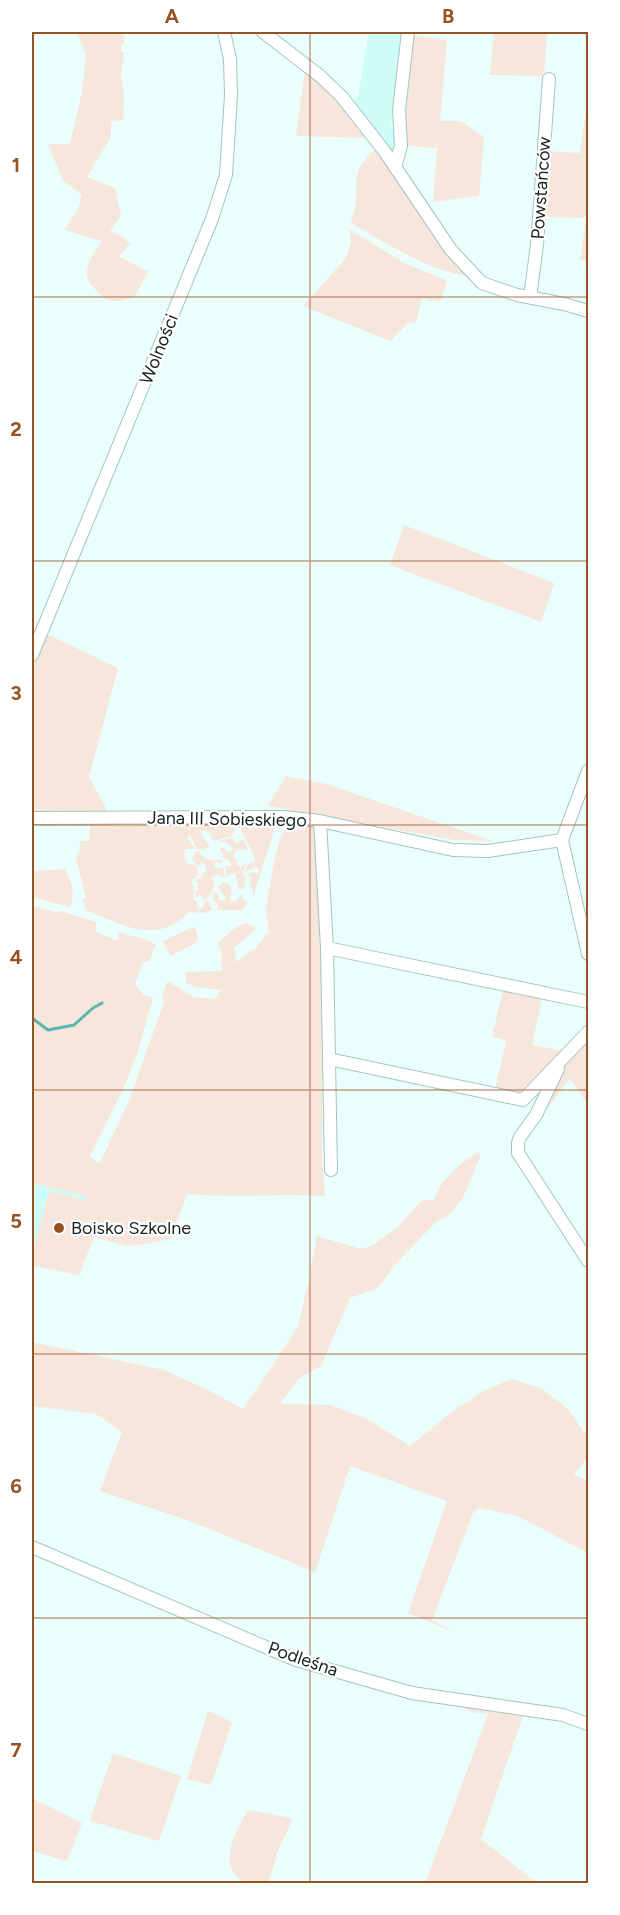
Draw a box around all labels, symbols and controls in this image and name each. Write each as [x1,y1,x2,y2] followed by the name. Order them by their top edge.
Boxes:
[165,4,180,28] text: A
[442,4,454,28] text: B
[526,136,556,240] street label: Powstańców
[12,153,20,177] text: 1
[135,311,183,387] street label: Wolności
[10,417,22,441] text: 2
[10,681,22,705] text: 3
[147,807,307,831] street label: Jana III Sobieskiego
[10,945,23,969] text: 4
[10,1209,22,1233] text: 5
[71,1217,191,1239] place label: Boisko Szkolne
[52,1221,66,1235] marker: Boisko Szkolne
[10,1474,22,1498] text: 6
[265,1637,341,1681] street label: Podleśna
[10,1738,22,1762] text: 7

